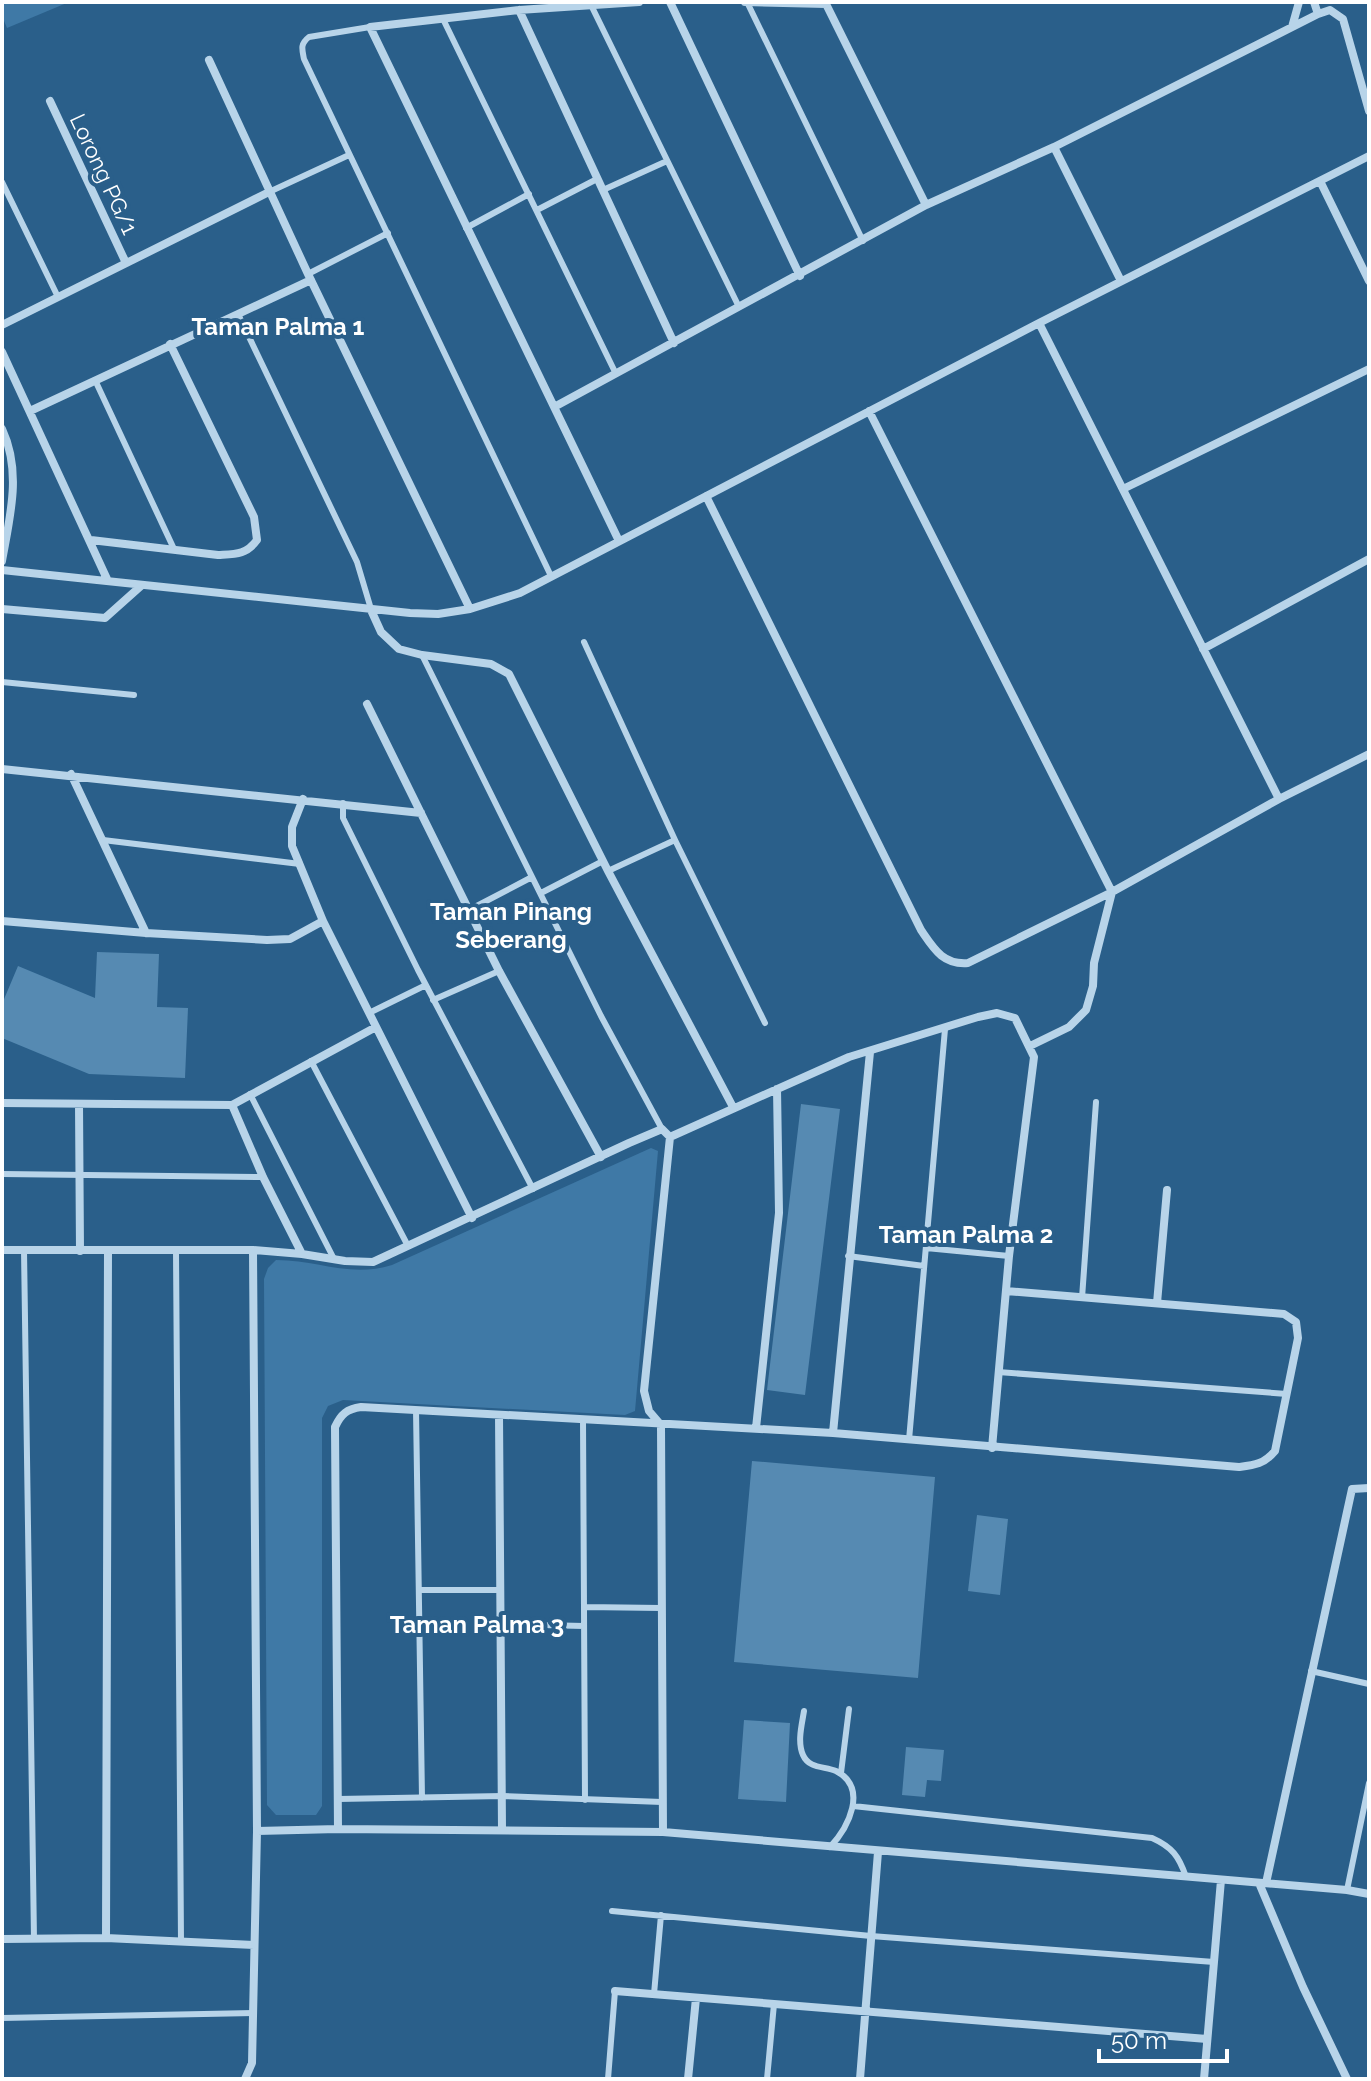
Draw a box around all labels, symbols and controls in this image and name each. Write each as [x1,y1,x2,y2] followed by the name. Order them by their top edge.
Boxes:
[65,110,143,238] street label: Lorong PG/1
[192,312,365,341] district label: Taman Palma 1
[430,897,592,954] district label: Taman Pinang Seberang
[879,1220,1053,1249] district label: Taman Palma 2
[390,1610,564,1639] district label: Taman Palma 3
[1099,2013,1227,2063] scale bar
[1111,2026,1167,2055] text: 50 m

